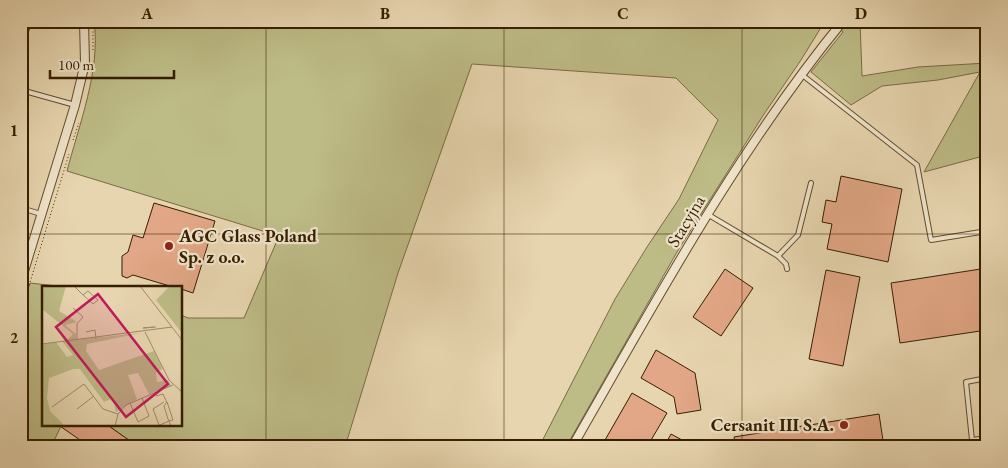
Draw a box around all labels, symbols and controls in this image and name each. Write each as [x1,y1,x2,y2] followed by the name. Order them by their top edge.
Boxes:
[140,3,153,24] text: A
[380,3,390,24] text: B
[617,3,629,24] text: C
[855,3,867,24] text: D
[50,48,174,80] scale bar
[58,55,95,74] text: 100 m
[10,120,18,141] text: 1
[661,190,710,251] street label: Stacyjna
[178,224,317,268] place label: AGC Glass Poland Sp. z o.o.
[163,240,175,252] marker: AGC Glass Poland Sp. z o.o.
[42,286,182,426] inset map
[10,327,19,348] text: 2
[711,413,834,436] place label: Cersanit III S.A.
[838,419,850,431] marker: Cersanit III S.A.

